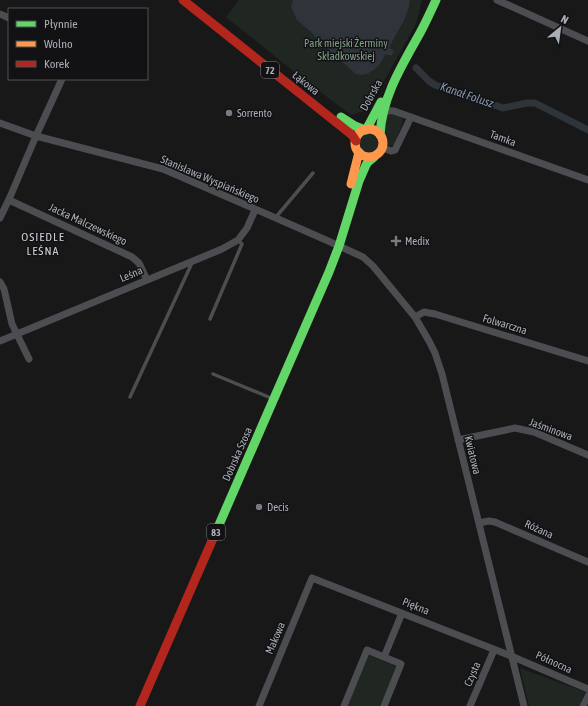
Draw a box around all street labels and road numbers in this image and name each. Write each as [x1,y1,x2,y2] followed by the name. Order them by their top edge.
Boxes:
[261,62,279,78] road number: 72
[290,69,322,97] street label: Łąkowa
[358,77,384,113] street label: Dobrska
[488,128,518,148] street label: Tamka
[159,153,261,205] street label: Stanisława Wyspiańskiego
[47,201,129,247] street label: Jacka Malczewskiego
[118,264,144,284] street label: Leśna
[481,312,529,336] street label: Folwarczna
[528,416,574,442] street label: Jaśminowa
[220,425,254,483] street label: Dobrska Szosa
[462,435,484,475] street label: Kwiatowa
[523,517,555,541] street label: Różana
[207,524,225,540] road number: 83
[401,595,431,617] street label: Piękna
[263,620,287,656] street label: Makowa
[534,649,574,675] street label: Północna
[461,660,483,688] street label: Czysta

